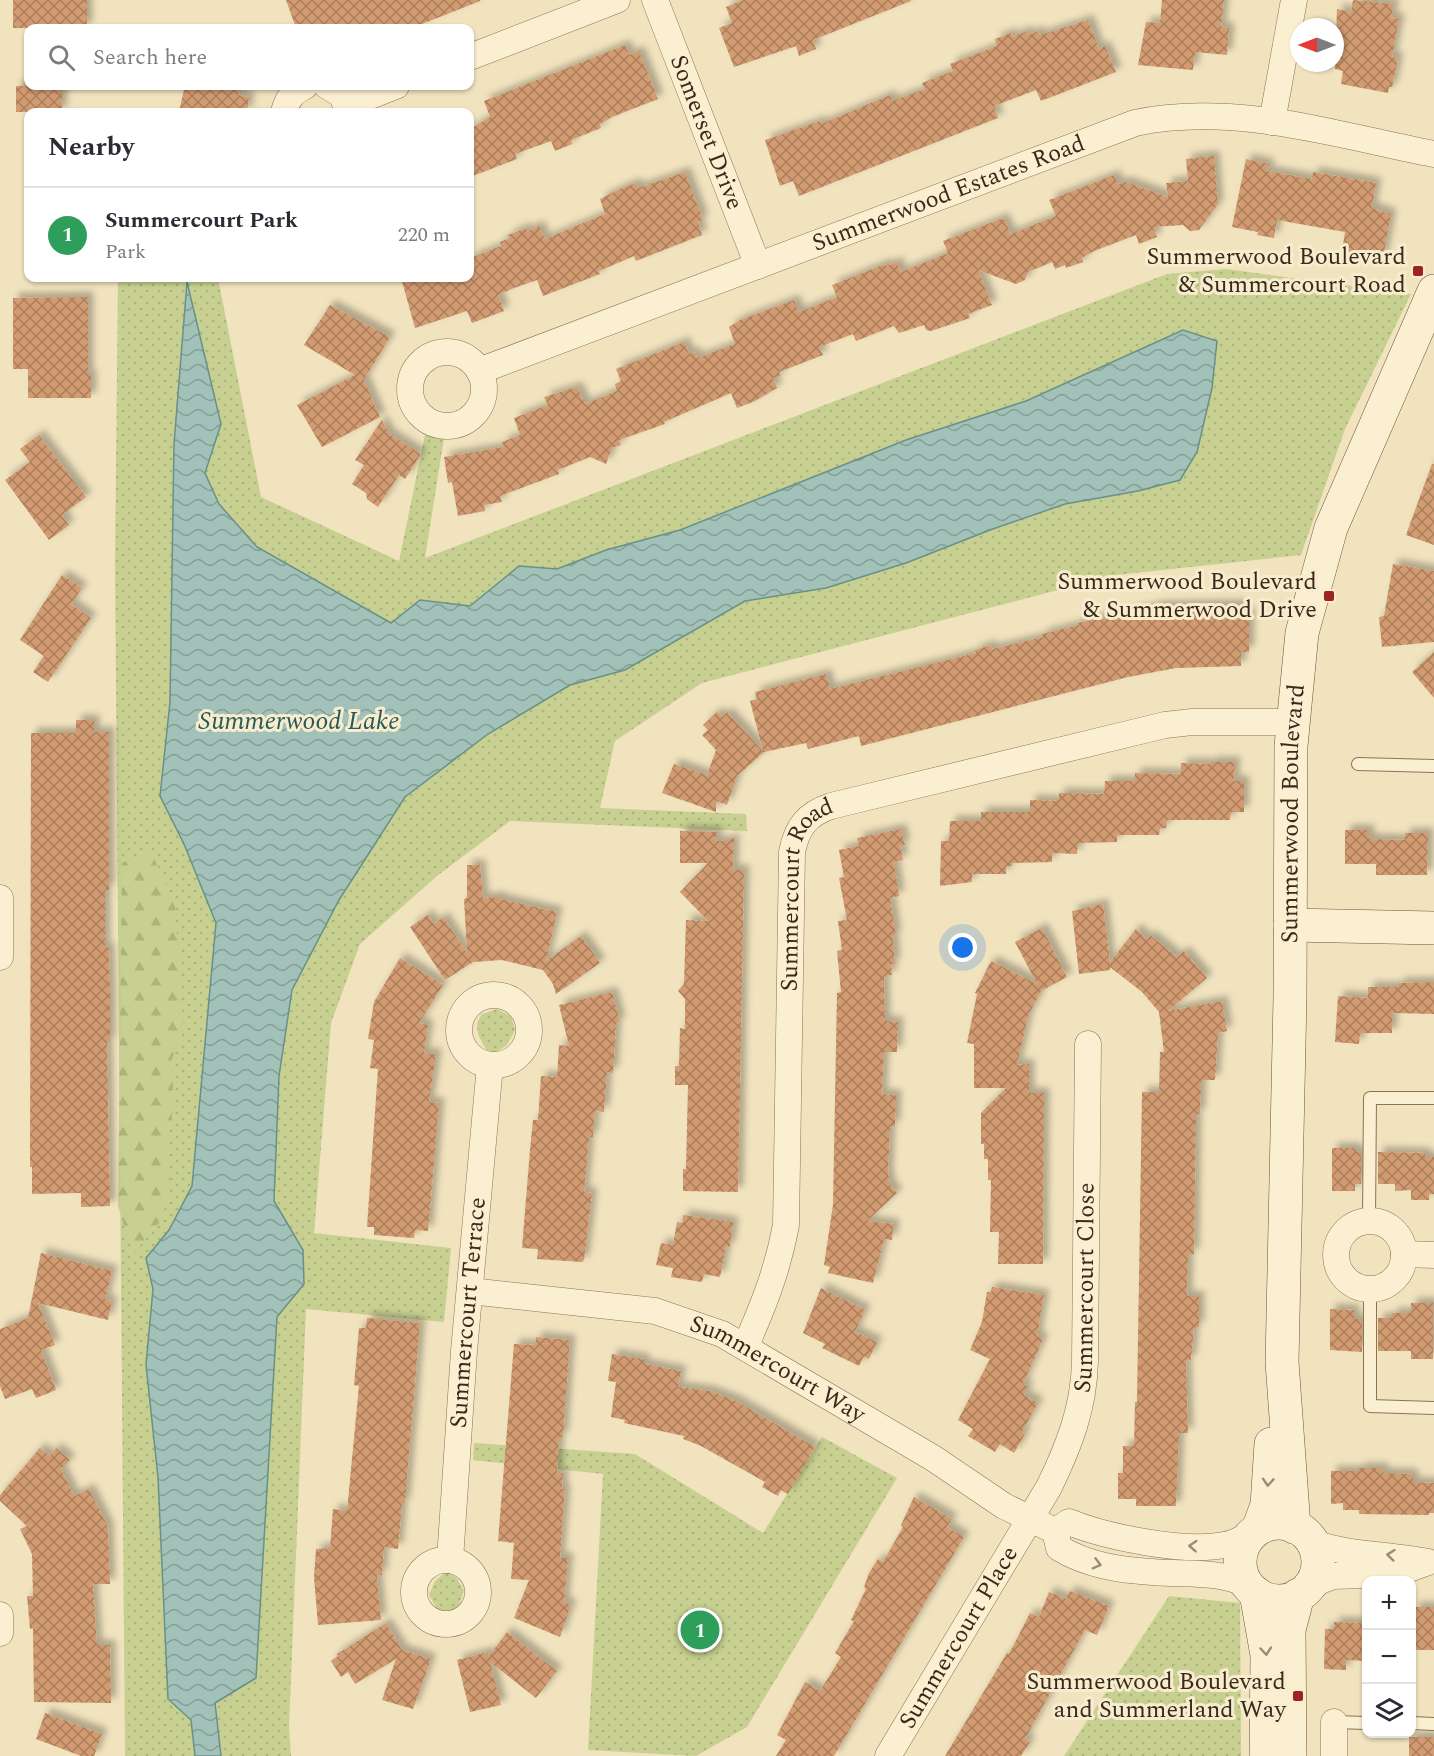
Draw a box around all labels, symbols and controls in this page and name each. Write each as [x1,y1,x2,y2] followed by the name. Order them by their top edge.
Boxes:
[1290,18,1344,72] north arrow
[24,24,474,90] search box
[45,41,78,74] icon: search
[93,41,207,74] text: Search here
[660,50,753,215] street label: Somerset Drive
[807,126,1090,261] street label: Summerwood Estates Road
[48,127,134,167] text: Nearby
[105,204,298,237] text: Summercourt Park
[62,220,73,250] text: 1
[398,220,450,250] text: 220 m
[105,237,146,267] text: Park
[1146,239,1406,303] place label: Summerwood Boulevard & Summercourt Road
[1411,264,1425,278] marker: Summerwood Boulevard & Summercourt Road
[1057,564,1317,628] place label: Summerwood Boulevard & Summerwood Drive
[1322,589,1336,603] marker: Summerwood Boulevard & Summerwood Drive
[1272,682,1315,943] street label: Summerwood Boulevard
[198,701,400,741] water label: Summerwood Lake
[772,789,839,992] street label: Summercourt Road
[948,933,977,962] your location
[1064,1182,1105,1395] street label: Summercourt Close
[441,1196,496,1429] street label: Summercourt Terrace
[685,1306,873,1433] street label: Summercourt Way
[1262,1478,1275,1487] one-way arrow
[890,1539,1028,1736] street label: Summercourt Place
[1189,1540,1198,1553] one-way arrow
[1386,1549,1395,1562] one-way arrow
[1092,1556,1102,1569] one-way arrow
[1362,1576,1416,1738] map controls
[1362,1576,1416,1630] button: +
[680,1608,720,1652] pin: 1
[1362,1630,1416,1684] button: −
[1259,1646,1272,1655] one-way arrow
[1026,1664,1287,1728] place label: Summerwood Boulevard and Summerland Way
[1362,1684,1416,1738] button: layers
[1291,1689,1305,1703] marker: Summerwood Boulevard and Summerland Way

